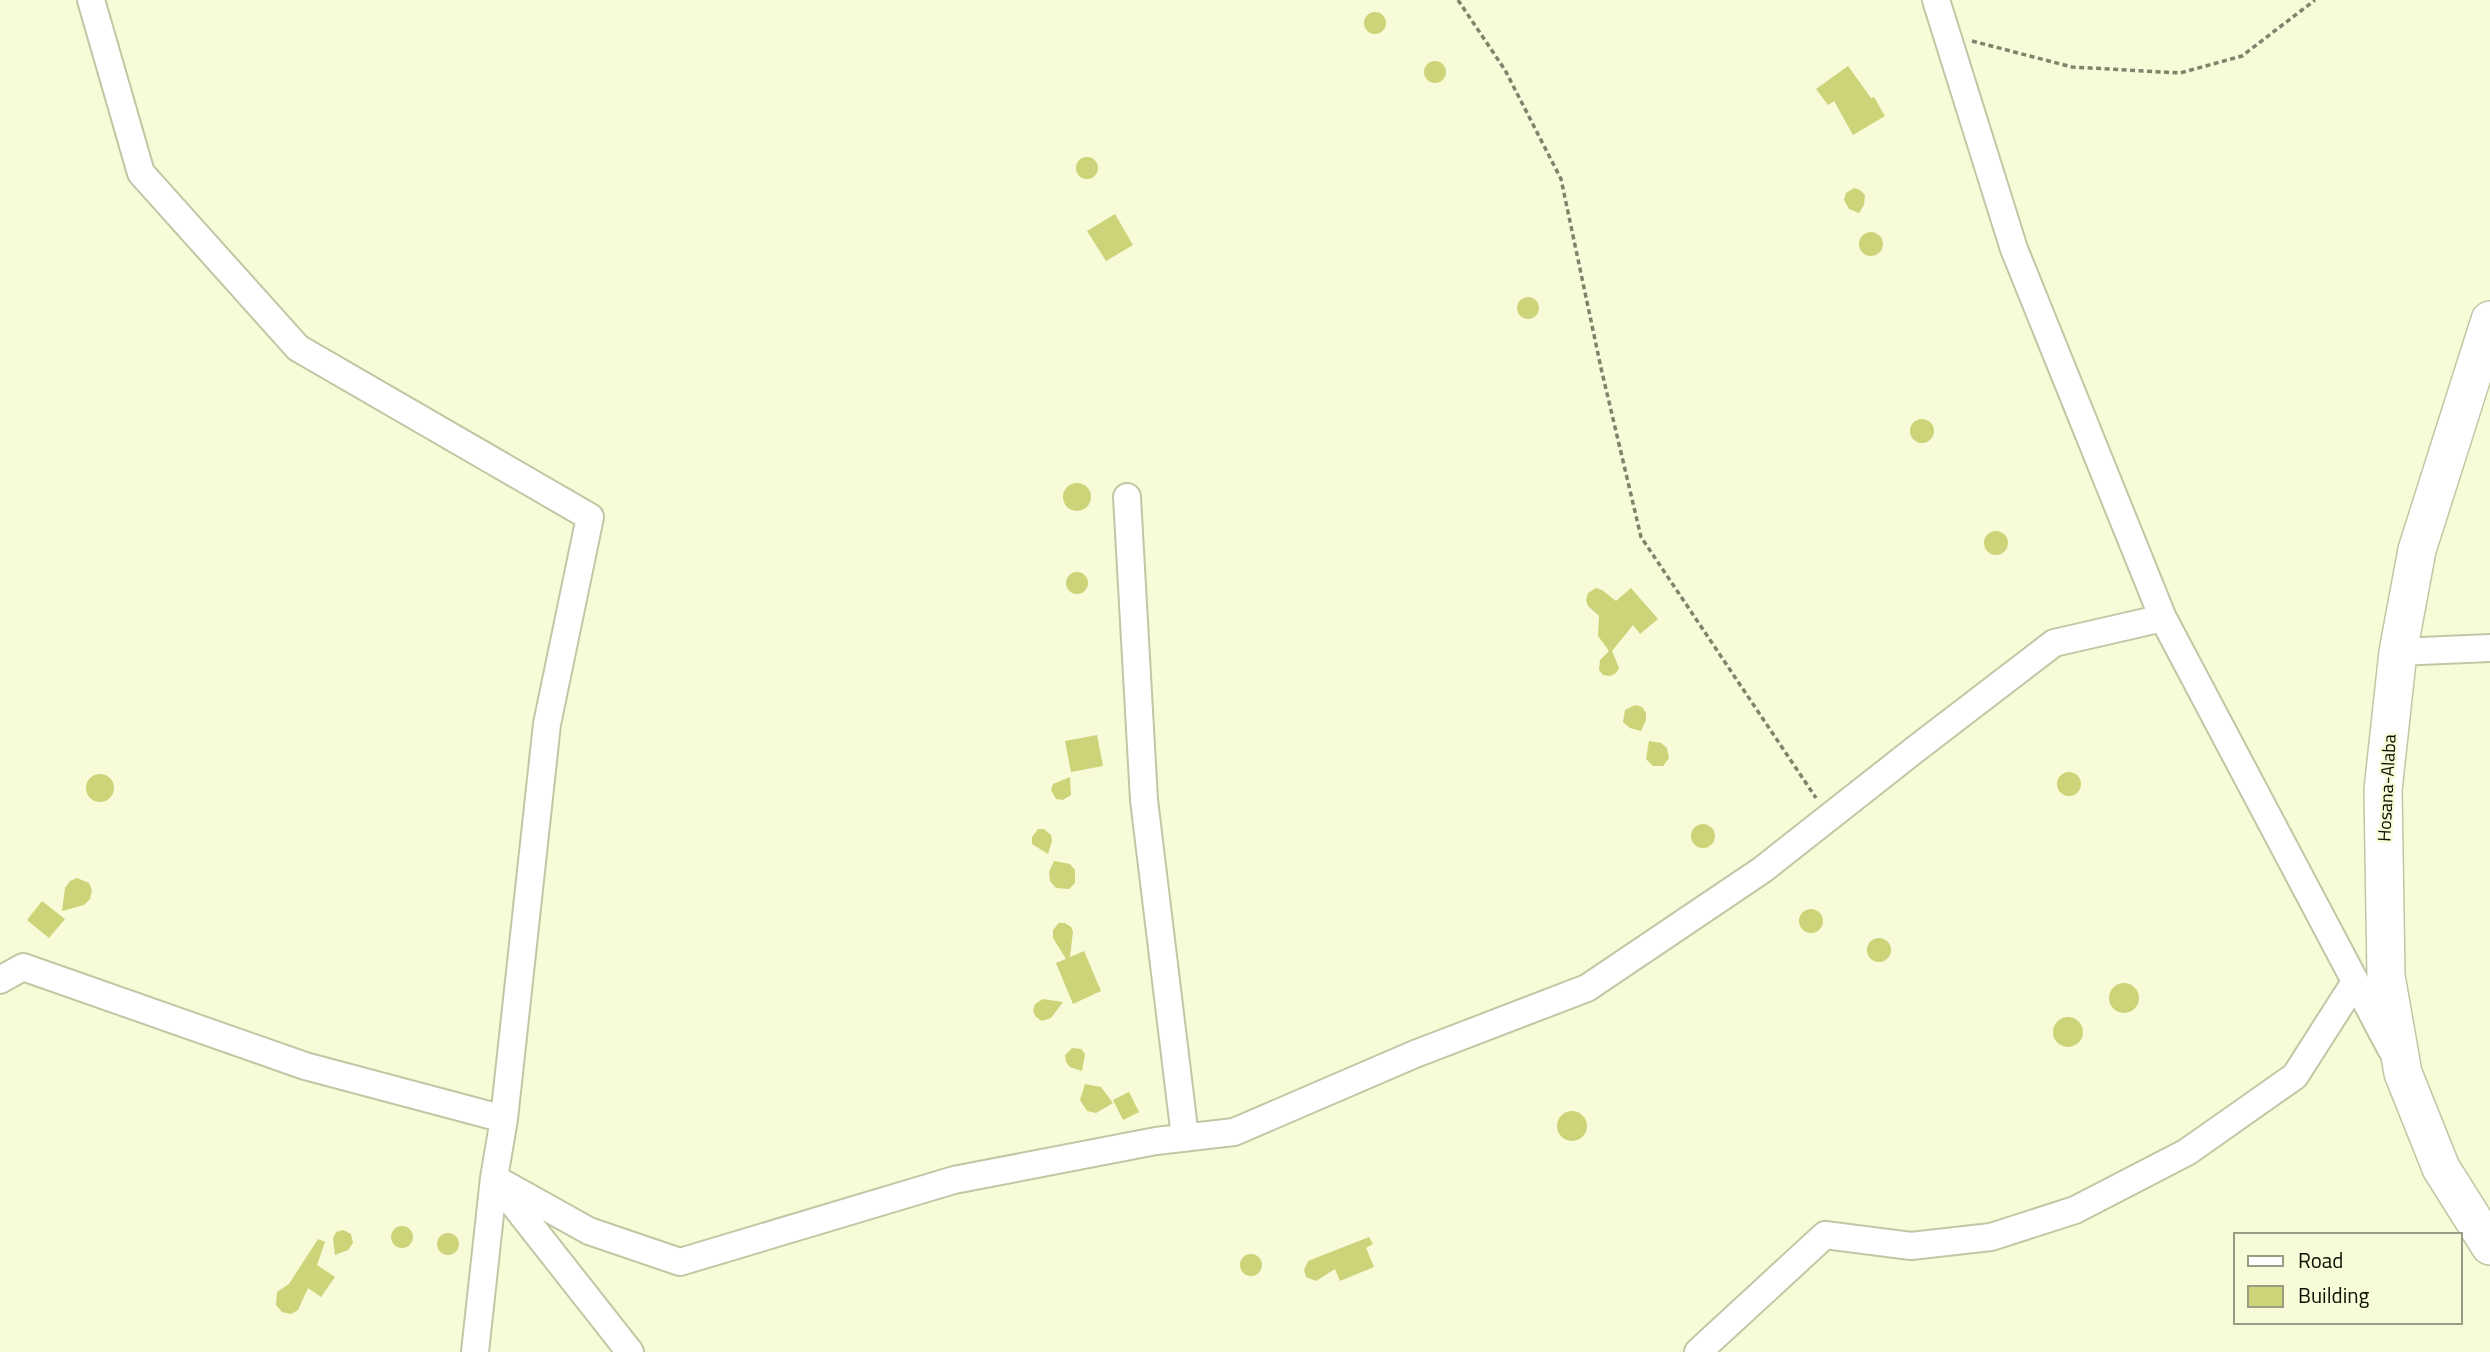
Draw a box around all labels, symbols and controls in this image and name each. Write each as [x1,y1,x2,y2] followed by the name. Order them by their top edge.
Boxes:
[2370,733,2403,842] street label: Hosana-Alaba
[2234,1233,2462,1324] legend
[2298,1244,2343,1276] text: Road
[2298,1279,2370,1311] text: Building

